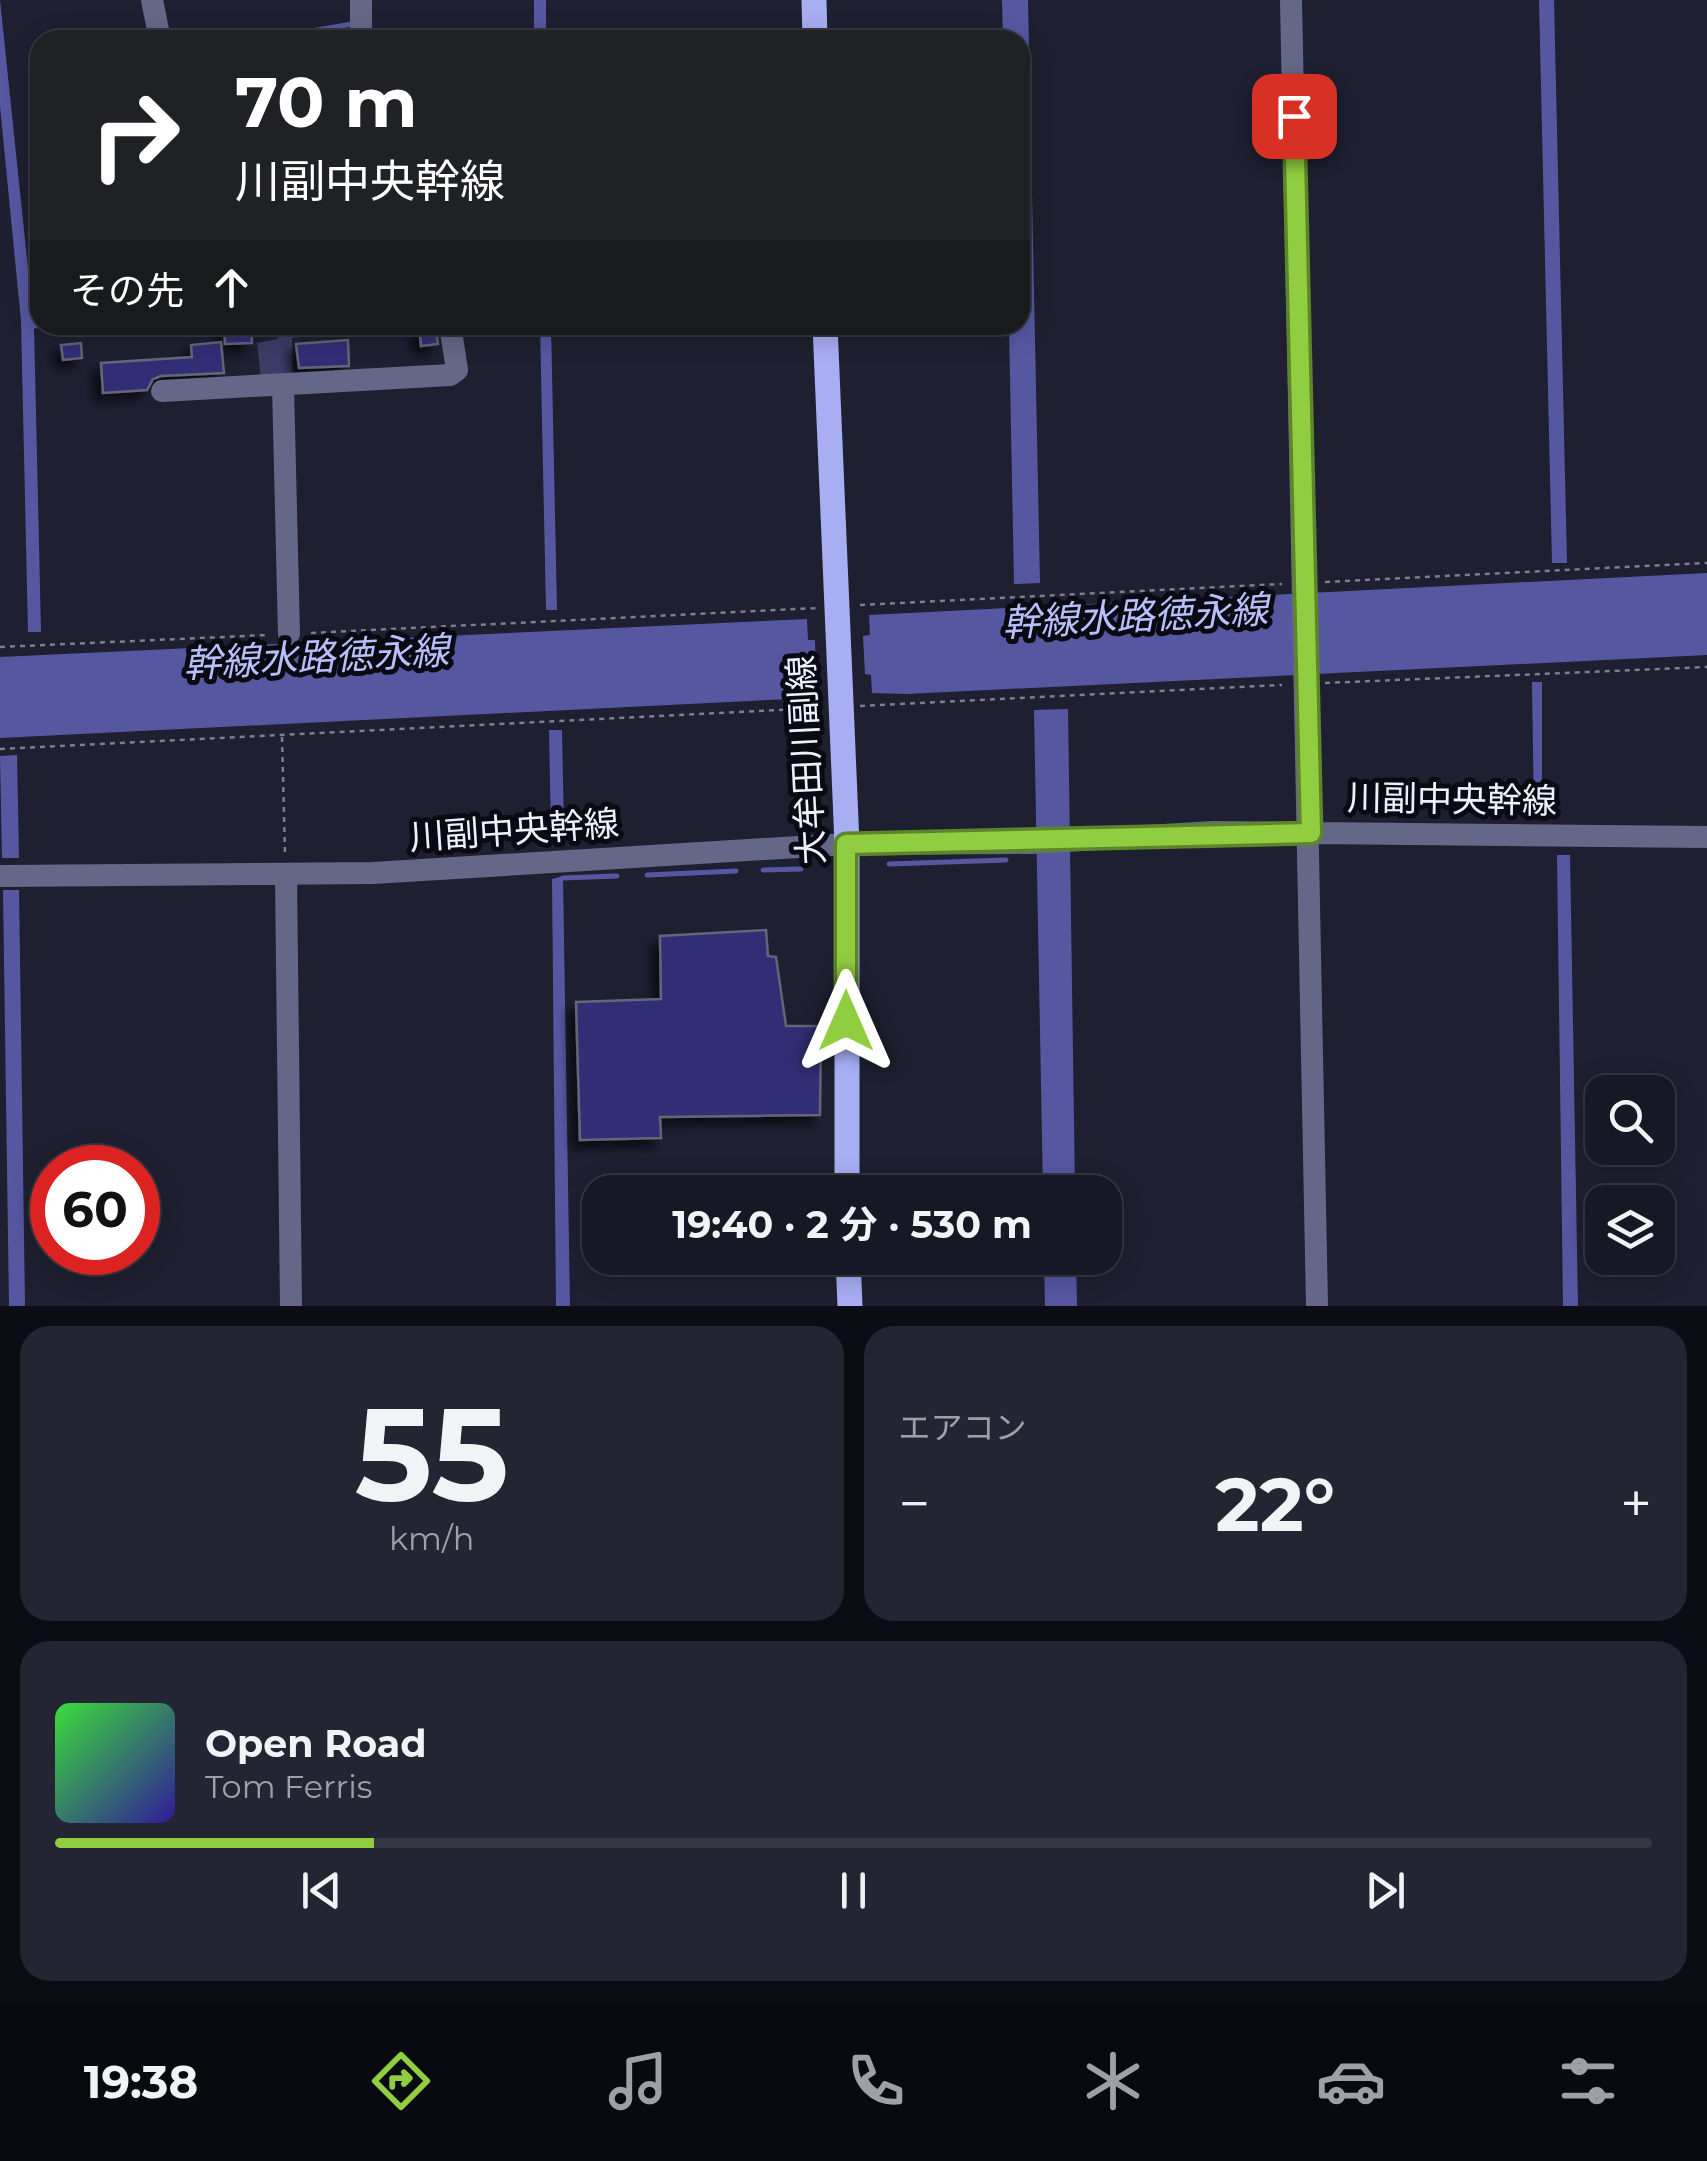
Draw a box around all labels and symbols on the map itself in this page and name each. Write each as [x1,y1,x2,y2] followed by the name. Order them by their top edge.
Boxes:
[1252,74,1337,159] pin
[1001,585,1273,646] water label: 幹線水路徳永線
[182,626,454,687] water label: 幹線水路徳永線
[779,654,833,866] street label: 大牟田川副線
[1347,776,1557,822] street label: 川副中央幹線
[408,801,620,859] street label: 川副中央幹線
[794,969,898,1073] position arrow
[30,1145,160,1275] speed limit sign: 60

